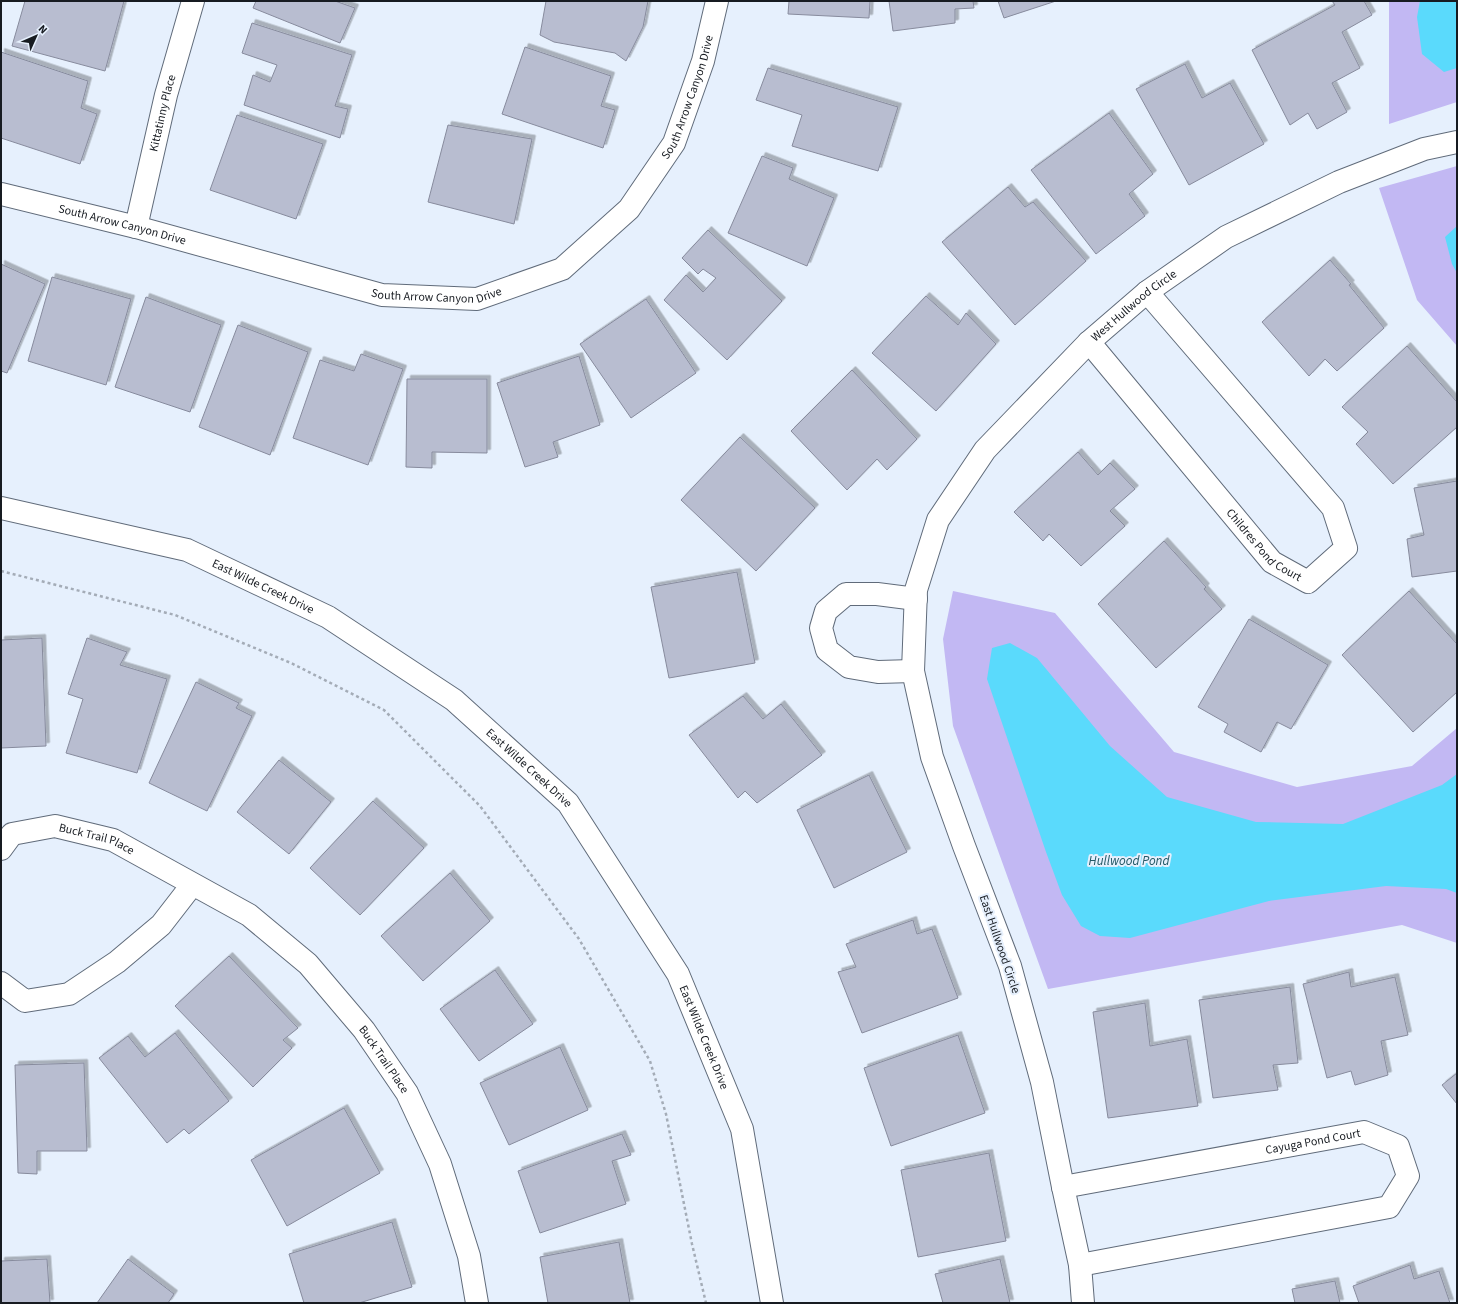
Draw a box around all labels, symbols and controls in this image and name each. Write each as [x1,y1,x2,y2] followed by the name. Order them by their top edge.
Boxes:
[16,16,56,56] north arrow
[35,21,51,37] text: N
[657,33,718,163] street label: South Arrow Canyon Drive
[145,73,180,153] street label: Kittatinny Place
[57,200,188,249] street label: South Arrow Canyon Drive
[1087,266,1180,346] street label: West Hullwood Circle
[369,283,504,308] street label: South Arrow Canyon Drive
[1222,505,1305,586] street label: Childres Pond Court
[209,555,317,618] street label: East Wilde Creek Drive
[482,725,577,811] street label: East Wilde Creek Drive
[57,819,137,859] street label: Buck Trail Place
[1089,852,1170,870] water label: Hullwood Pond
[975,893,1024,996] street label: East Hullwood Circle
[675,983,733,1092] street label: East Wilde Creek Drive
[355,1022,413,1097] street label: Buck Trail Place
[1264,1125,1362,1159] street label: Cayuga Pond Court

